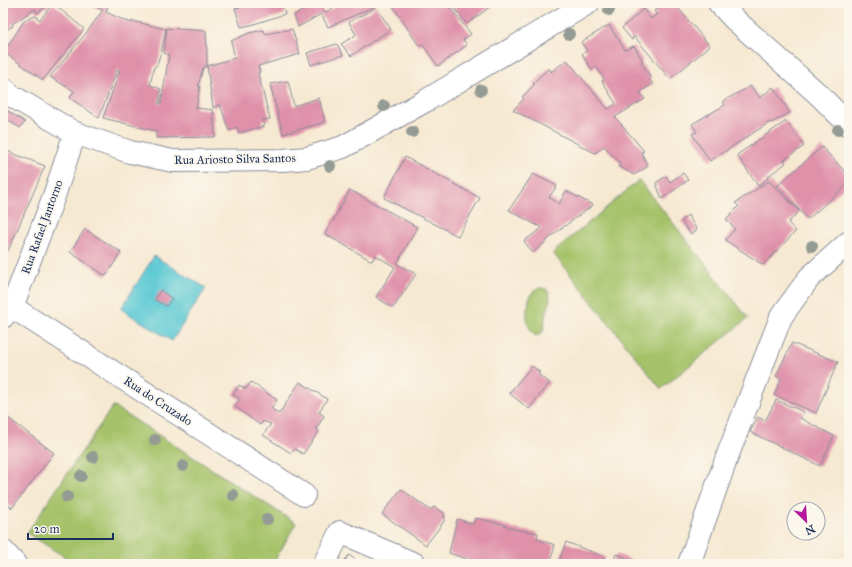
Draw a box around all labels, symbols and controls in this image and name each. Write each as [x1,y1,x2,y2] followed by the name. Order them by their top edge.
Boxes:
[174,151,296,167] street label: Rua Ariosto Silva Santos
[18,178,67,276] street label: Rua Rafael Jantorno
[121,374,195,428] street label: Rua do Cruzado
[786,501,826,541] north arrow
[28,515,113,541] scale bar
[34,522,60,536] text: 20 m
[802,522,817,538] text: N

